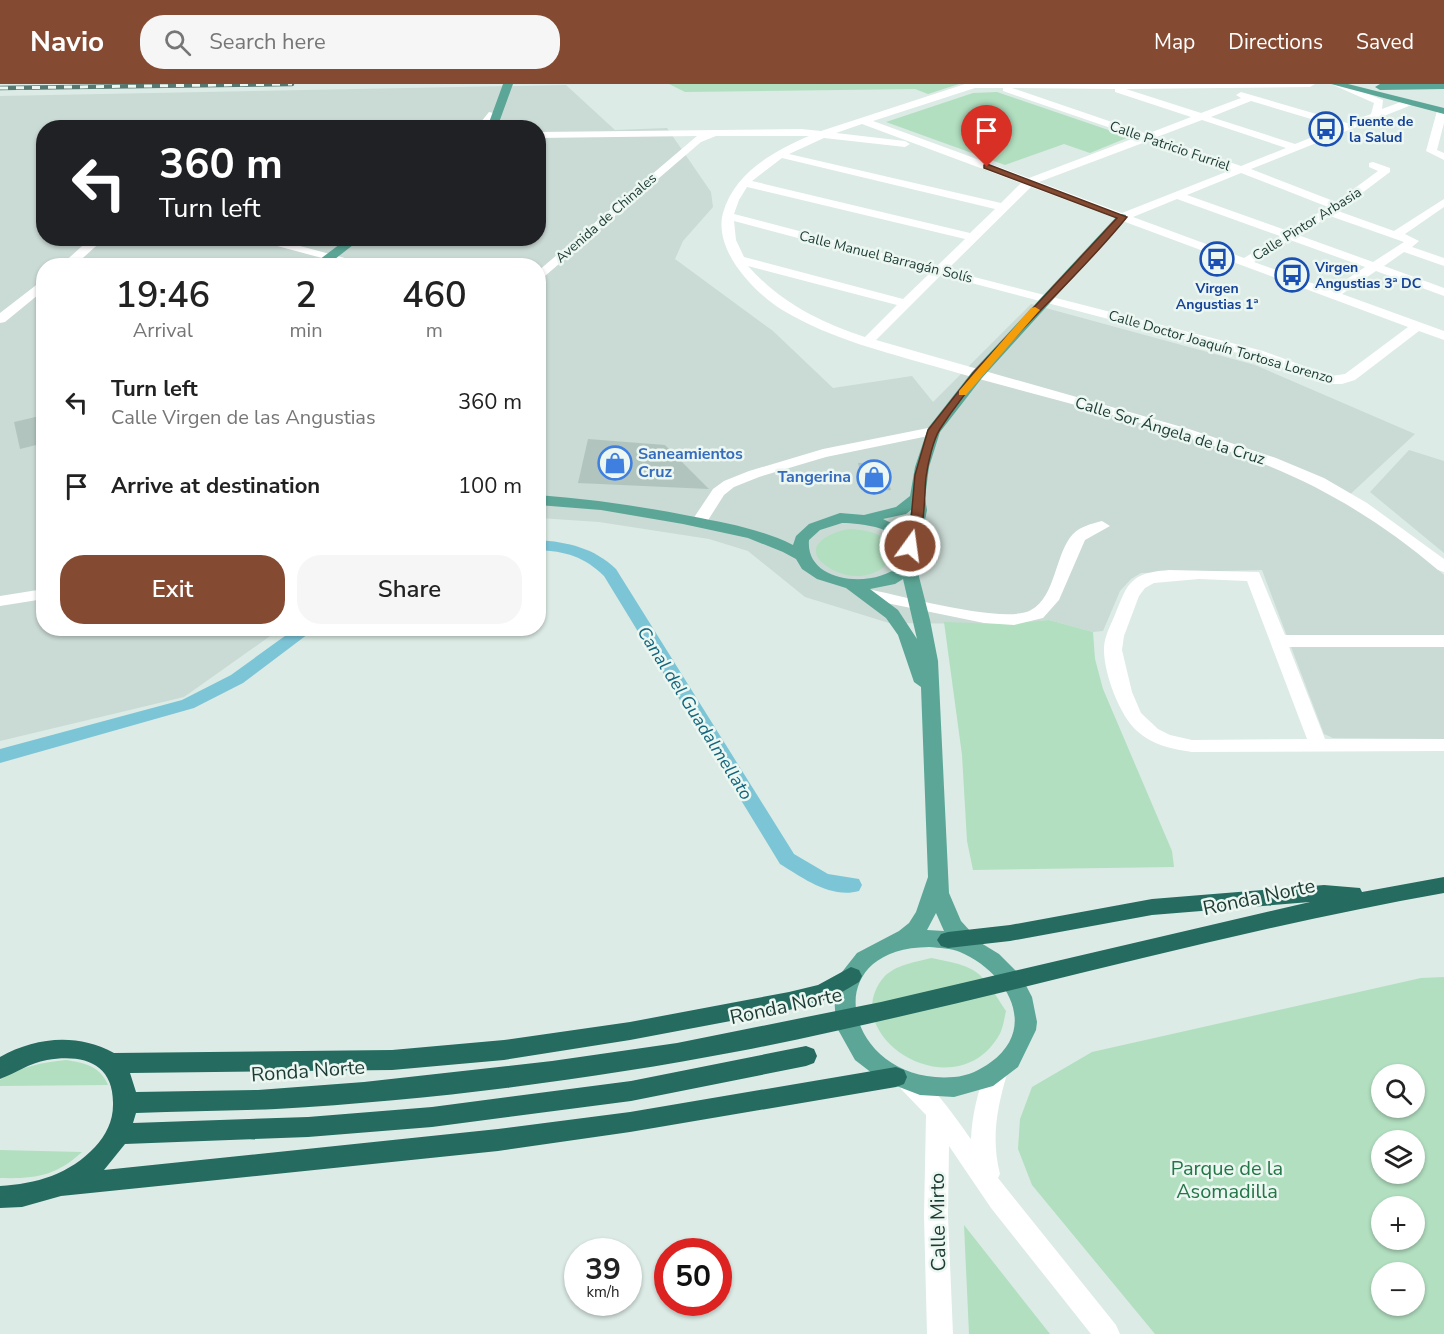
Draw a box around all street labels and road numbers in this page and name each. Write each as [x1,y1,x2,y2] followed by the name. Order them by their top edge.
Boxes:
[1107,116,1234,176] street label: Calle Patricio Furriel
[551,169,661,267] street label: Avenida de Chinales
[1249,183,1365,265] street label: Calle Pintor Arbasia
[797,226,975,288] street label: Calle Manuel Barragán Solís
[1106,306,1336,388] street label: Calle Doctor Joaquín Tortosa Lorenzo
[1072,392,1268,470] street label: Calle Sor Ángela de la Cruz
[1200,872,1318,922] street label: Ronda Norte
[727,981,845,1031] street label: Ronda Norte
[250,1054,366,1088] street label: Ronda Norte
[924,1172,952,1272] street label: Calle Mirto

